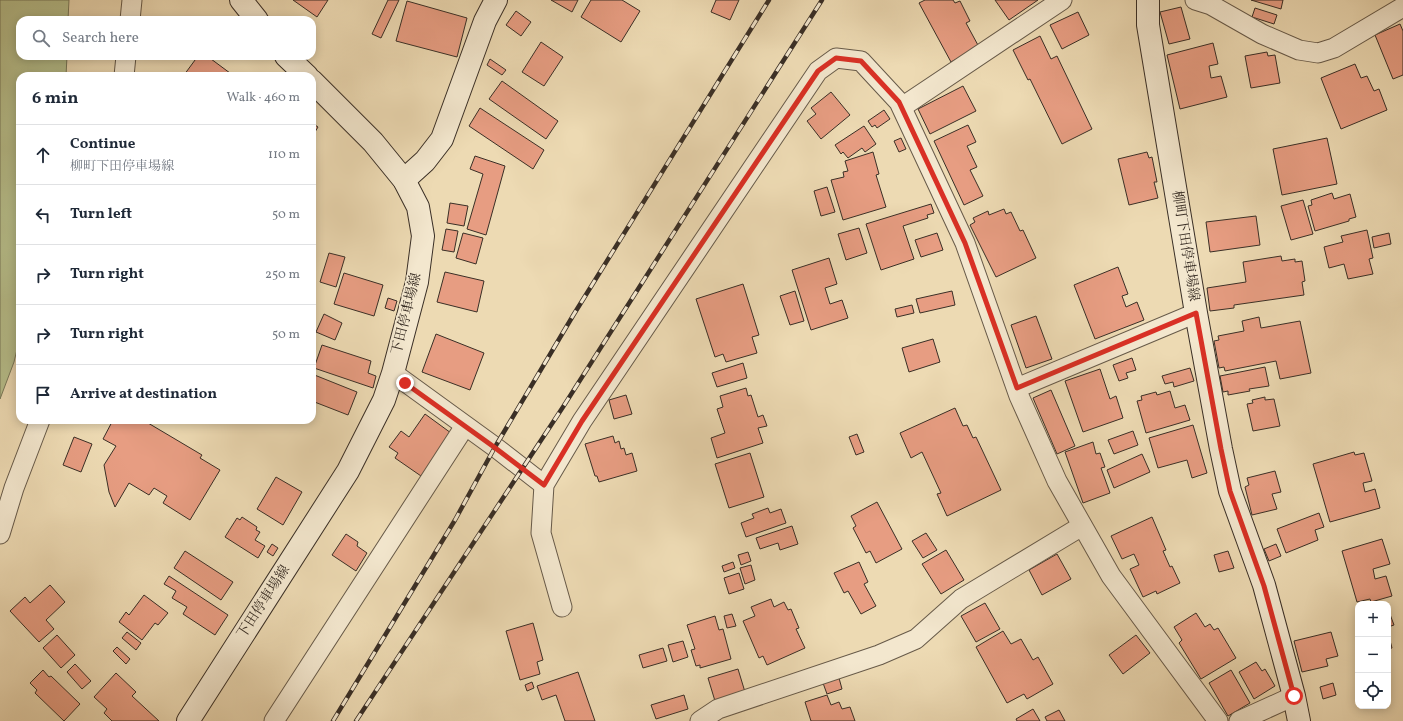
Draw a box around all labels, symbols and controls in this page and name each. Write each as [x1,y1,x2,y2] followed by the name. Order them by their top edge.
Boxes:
[16,16,316,60] search box
[30,27,52,49] icon: search
[62,28,139,49] text: Search here
[32,87,78,110] text: 6 min
[227,89,300,107] text: Walk · 460 m
[70,134,135,155] text: Continue
[32,144,54,166] icon: ahead
[268,146,300,164] text: 110 m
[70,158,174,176] text: 柳町下田停車場線
[1167,189,1203,303] street label: 柳町下田停車場線
[32,204,54,226] icon: left
[70,204,132,225] text: Turn left
[272,206,300,224] text: 50 m
[32,264,54,286] icon: right
[70,264,144,285] text: Turn right
[265,266,300,284] text: 250 m
[388,271,426,357] street label: 下田停車場線
[32,324,54,346] icon: right
[70,324,144,345] text: Turn right
[272,326,300,344] text: 50 m
[396,374,414,392] route end
[32,384,54,406] icon: arrive
[70,384,217,405] text: Arrive at destination
[233,562,295,642] street label: 下田停車場線
[1355,601,1391,709] map controls
[1355,601,1391,637] button: +
[1355,637,1391,673] button: −
[1355,673,1391,709] button: locate
[1285,687,1303,705] route start

